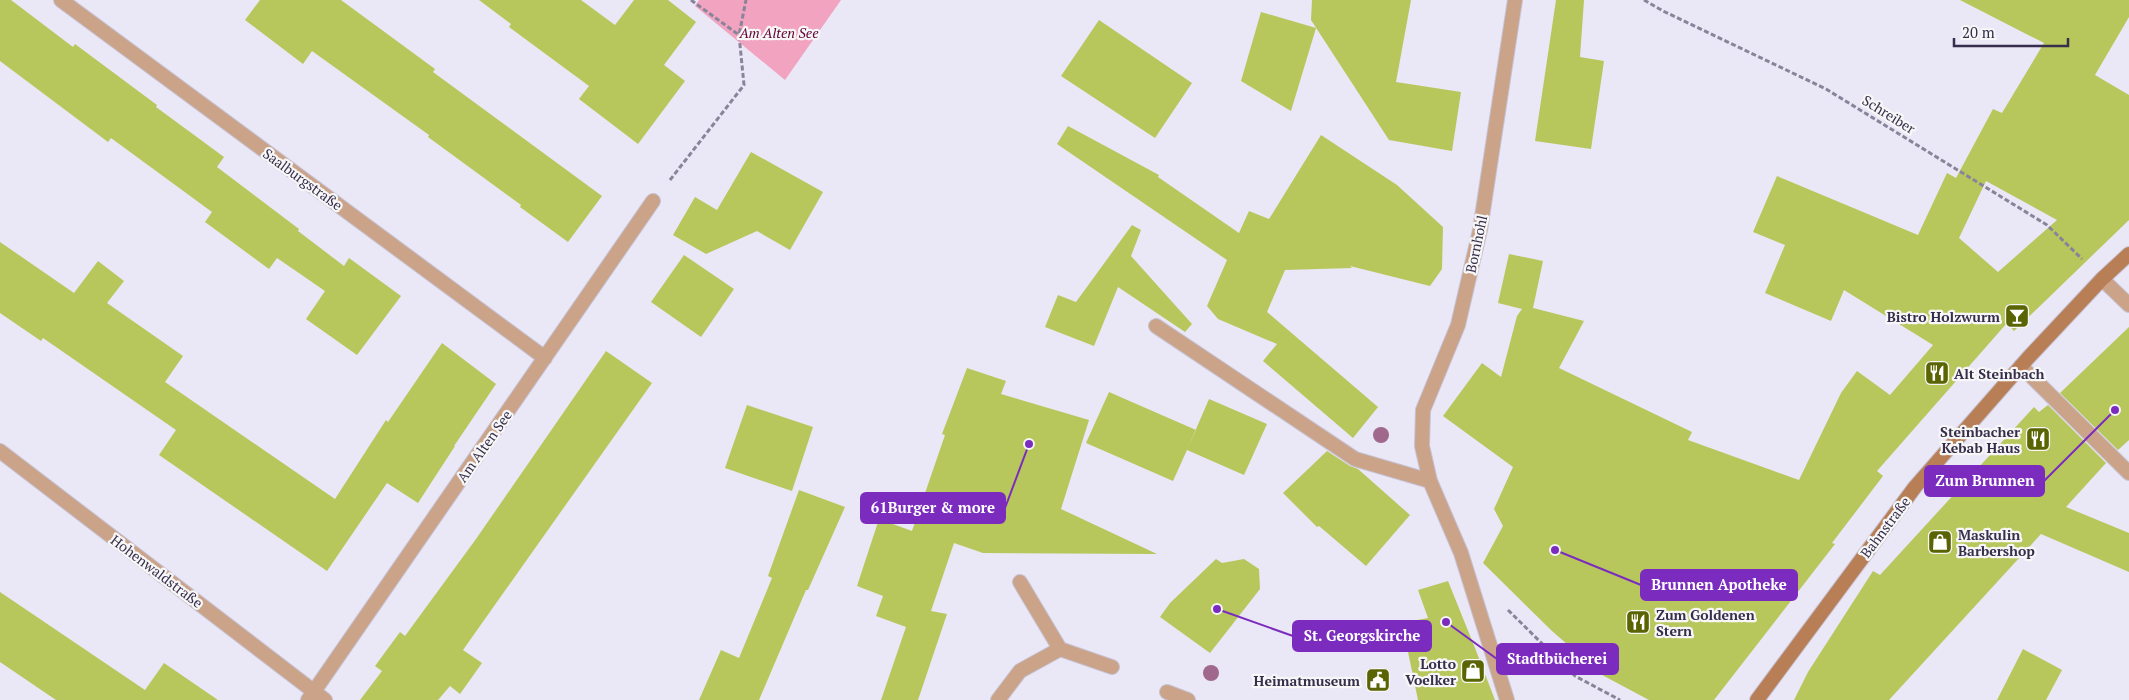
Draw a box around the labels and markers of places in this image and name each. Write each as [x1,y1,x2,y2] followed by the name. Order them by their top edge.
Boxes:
[2004,303,2030,329] bar icon: Bistro Holzwurm
[1887,307,2000,326] place label: Bistro Holzwurm
[1924,360,1950,386] restaurant icon: Alt Steinbach
[1954,364,2045,383] place label: Alt Steinbach
[1940,422,2020,457] place label: Steinbacher Kebab Haus
[2025,426,2051,452] restaurant icon: Steinbacher Kebab Haus
[1925,466,2044,496] callout: Zum Brunnen
[861,493,1005,523] callout: 61Burger & more
[1958,525,2035,560] place label: Maskulin Barbershop
[1927,529,1953,555] shop icon: Maskulin Barbershop
[1641,570,1797,600] callout: Brunnen Apotheke
[1656,605,1755,640] place label: Zum Goldenen Stern
[1625,609,1651,635] restaurant icon: Zum Goldenen Stern
[1293,621,1431,651] callout: St. Georgskirche
[1497,644,1618,674] callout: Stadtbücherei
[1405,654,1456,689] place label: Lotto Voelker
[1460,658,1486,684] shop icon: Lotto Voelker
[1365,667,1391,693] public building icon: Heimatmuseum
[1254,671,1360,690] place label: Heimatmuseum

